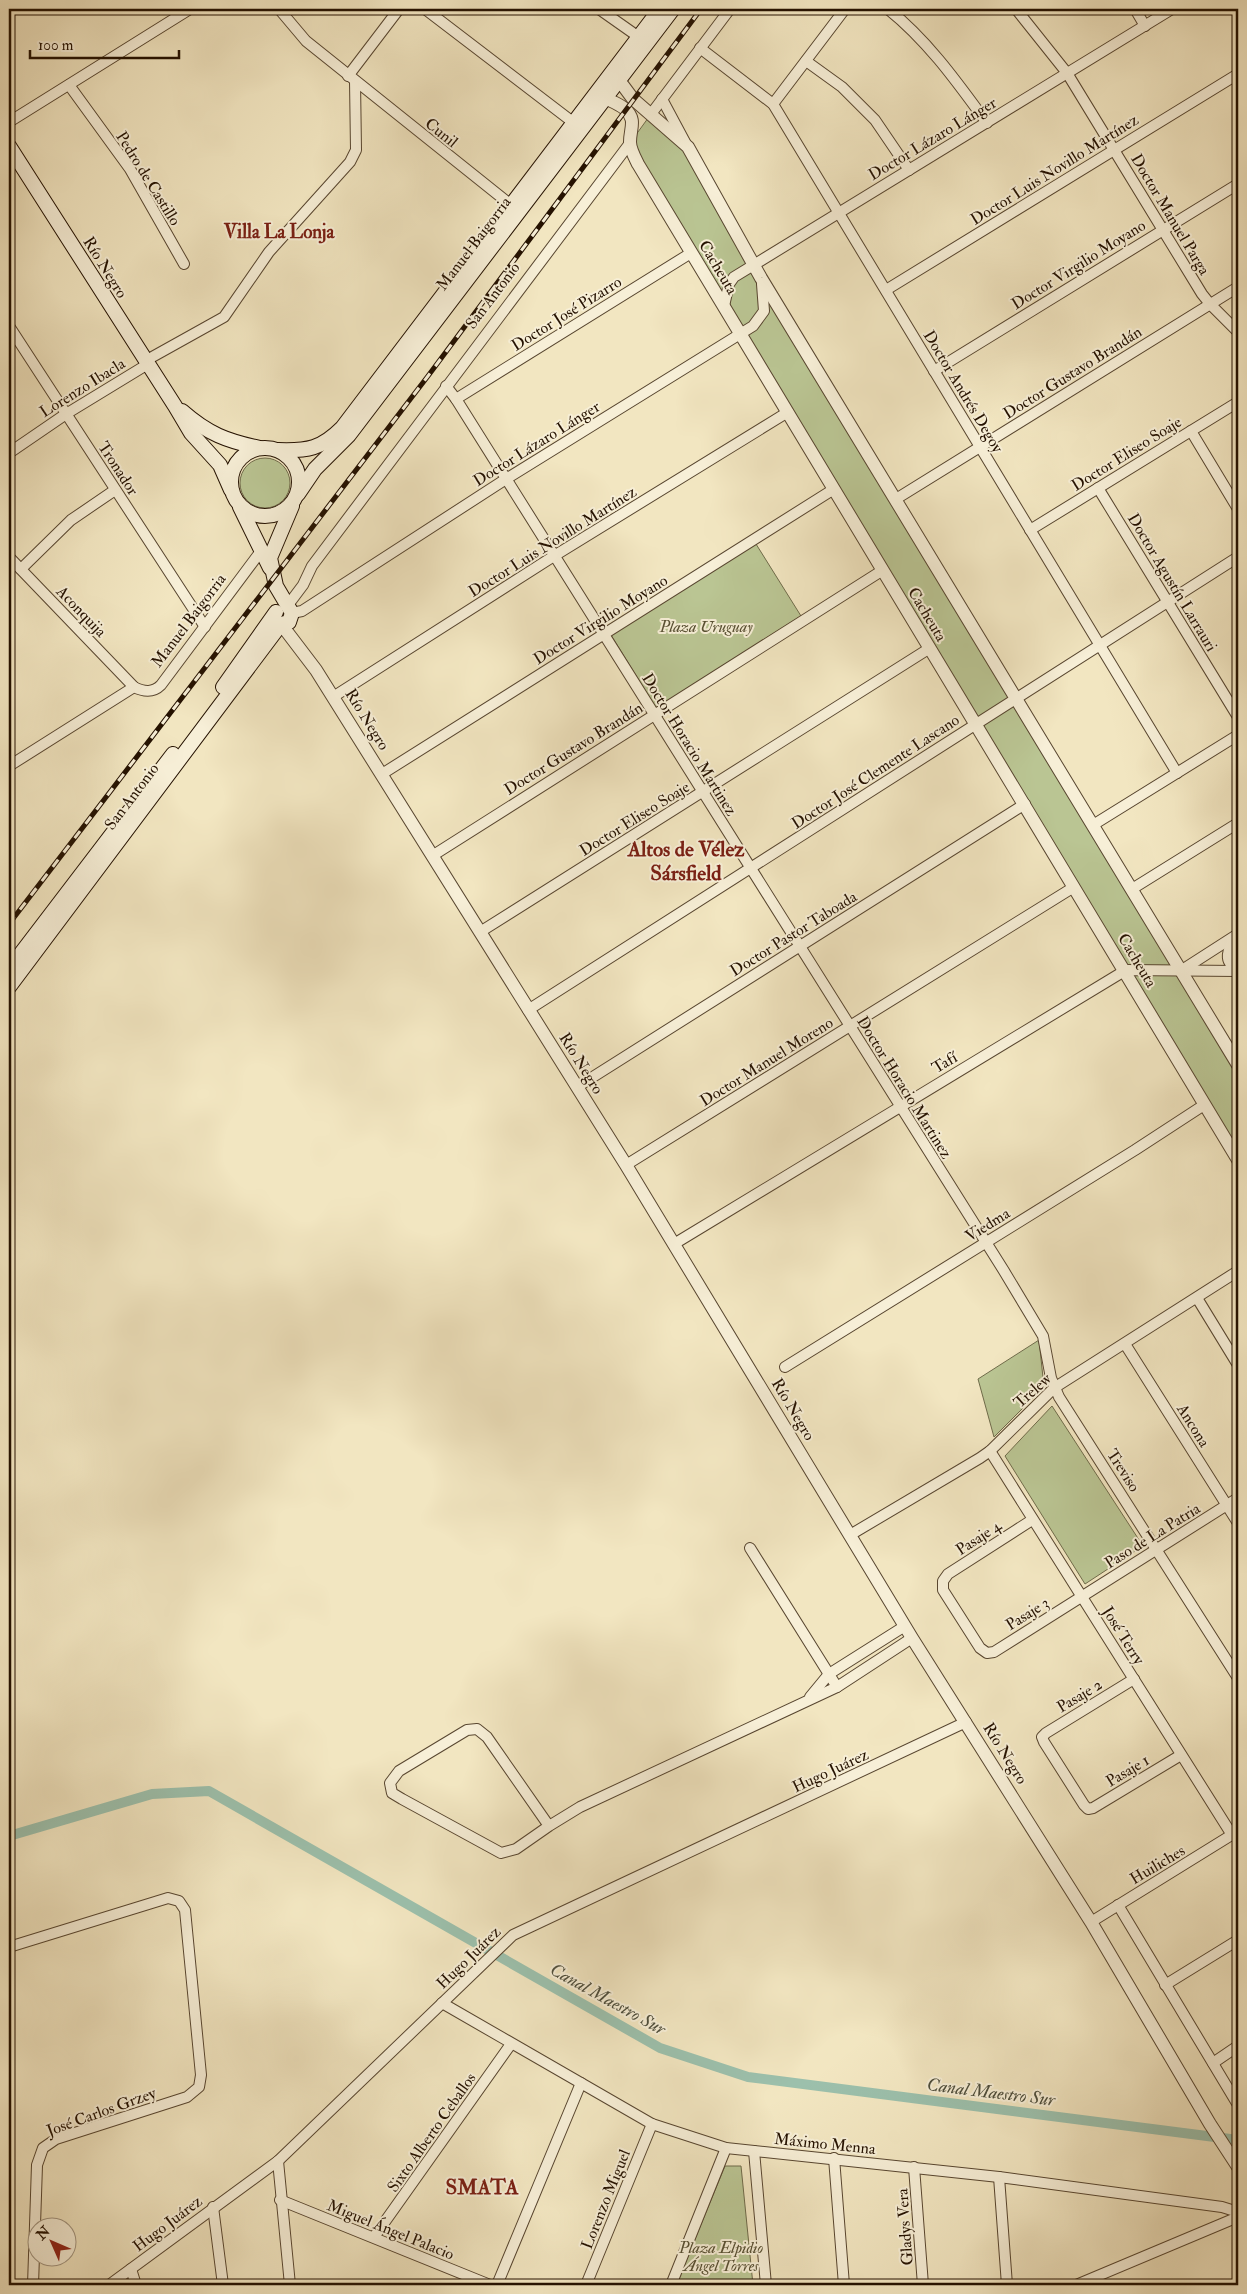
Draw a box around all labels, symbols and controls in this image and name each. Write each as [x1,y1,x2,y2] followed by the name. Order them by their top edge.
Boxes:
[30,28,179,60] scale bar
[38,36,74,55] text: 100 m
[865,93,1000,185] street label: Doctor Lázaro Lánger
[967,110,1142,230] street label: Doctor Luis Novillo Martínez
[421,114,462,152] street label: Cunil
[111,128,185,230] street label: Pedro de Castillo
[1126,150,1214,279] street label: Doctor Manuel Parga
[432,192,516,294] street label: Manuel Baigorria
[1008,215,1150,314] street label: Doctor Virgilio Moyano
[223,220,335,244] district label: Villa La Lonja
[78,233,132,302] street label: Río Negro
[694,237,742,299] street label: Cacheuta
[461,258,525,333] street label: San Antonio
[508,272,626,357] street label: Doctor José Pizarro
[999,322,1146,424] street label: Doctor Gustavo Brandán
[919,327,1008,457] street label: Doctor Andrés Degoy
[36,353,129,422] street label: Lorenzo Ibacla
[469,397,604,491] street label: Doctor Lázaro Lánger
[1068,412,1186,496] street label: Doctor Eliseo Soaje
[93,438,143,499] street label: Tronador
[465,482,640,602] street label: Doctor Luis Novillo Martínez
[1123,510,1221,655] street label: Doctor Agustín Larrauri
[147,569,231,671] street label: Manuel Baigorria
[530,570,672,669] street label: Doctor Virgilio Moyano
[51,581,111,642] street label: Aconquija
[903,584,951,646] street label: Cacheuta
[658,617,753,637] park label: Plaza Uruguay
[637,670,741,820] street label: Doctor Horacio Martinez
[340,685,394,754] street label: Río Negro
[500,698,647,800] street label: Doctor Gustavo Brandán
[788,710,964,835] street label: Doctor José Clemente Lascano
[100,759,164,834] street label: San Antonio
[576,777,694,861] street label: Doctor Eliseo Soaje
[627,836,745,887] district label: Altos de Vélez Sársfield
[726,887,861,981] street label: Doctor Pastor Taboada
[1113,930,1161,992] street label: Cacheuta
[696,1013,837,1111] street label: Doctor Manuel Moreno
[852,1013,956,1163] street label: Doctor Horacio Martinez
[554,1029,608,1098] street label: Río Negro
[928,1047,962,1078] street label: Tafí
[961,1203,1014,1246] street label: Viedma
[1010,1368,1056,1413] street label: Trelew
[767,1375,820,1444] street label: Río Negro
[1172,1399,1214,1451] street label: Ancona
[1102,1445,1145,1496] street label: Treviso
[1101,1498,1204,1573] street label: Paso de La Patria
[952,1515,1006,1560] street label: Pasaje 4
[1002,1593,1053,1635] street label: Pasaje 3
[1096,1602,1149,1670] street label: José Terry
[1053,1675,1106,1717] street label: Pasaje 2
[978,1719,1032,1788] street label: Río Negro
[789,1745,872,1798] street label: Hugo Juárez
[1102,1750,1153,1792] street label: Pasaje 1
[1126,1841,1189,1889] street label: Huiliches
[432,1922,506,1994] street label: Hugo Juárez
[546,1958,671,2041] water label: Canal Maestro Sur
[383,2069,481,2196] street label: Sixto Alberto Ceballos
[926,2073,1058,2112] water label: Canal Maestro Sur
[43,2083,160,2142] street label: José Carlos Grzey
[773,2129,877,2159] street label: Máximo Menna
[577,2147,635,2252] street label: Lorenzo Miguel
[446,2174,519,2201] district label: SMATA
[892,2187,918,2266] street label: Gladys Vera
[129,2191,207,2257] street label: Hugo Juárez
[324,2194,458,2265] street label: Miguel Ángel Palacio
[28,2216,78,2266] north arrow
[32,2222,54,2244] text: N
[678,2238,763,2276] park label: Plaza Elpidio Ángel Torres

